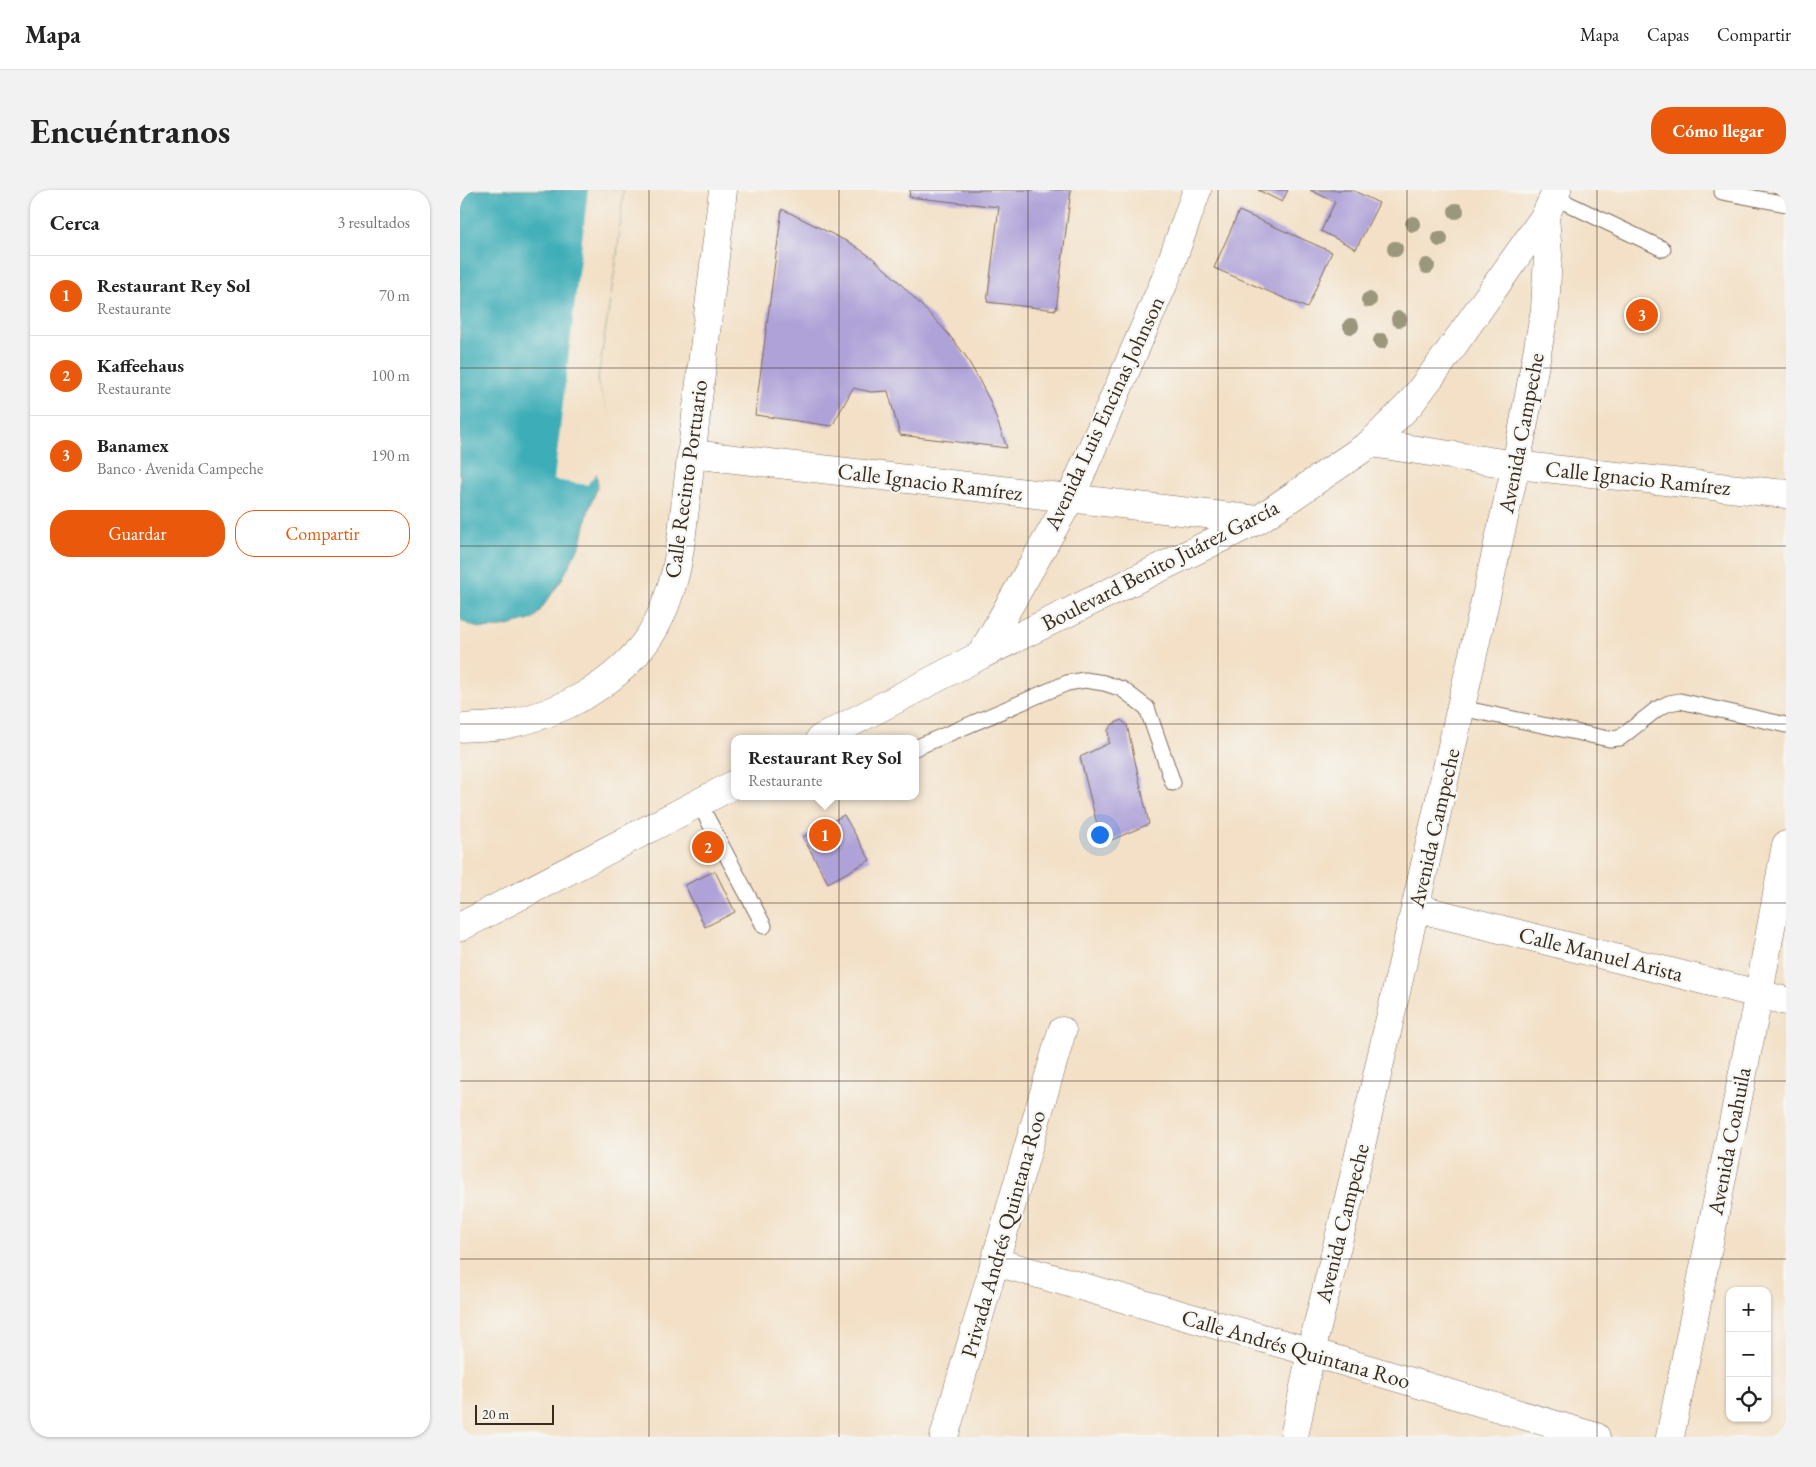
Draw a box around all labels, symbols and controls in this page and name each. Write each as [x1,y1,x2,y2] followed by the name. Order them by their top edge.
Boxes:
[25,19,81,50] text: Mapa
[1580,23,1619,46] text: Mapa
[1647,23,1689,46] text: Capas
[1717,23,1791,46] text: Compartir
[1651,107,1786,154] button: Cómo llegar
[30,108,230,153] text: Encuéntranos
[50,209,100,236] text: Cerca
[338,212,410,233] text: 3 resultados
[97,273,251,298] text: Restaurant Rey Sol
[62,285,70,306] text: 1
[379,285,410,306] text: 70 m
[1037,291,1171,536] street label: Avenida Luis Encinas Johnson
[1626,296,1658,334] pin: 3
[97,298,171,319] text: Restaurante
[1491,350,1551,517] street label: Avenida Campeche
[97,353,184,378] text: Kaffeehaus
[62,365,70,386] text: 2
[371,365,410,386] text: 100 m
[97,378,171,399] text: Restaurante
[658,378,714,580] street label: Calle Recinto Portuario
[97,433,169,458] text: Banamex
[62,445,70,466] text: 3
[371,445,410,466] text: 190 m
[1544,454,1733,502] street label: Calle Ignacio Ramírez
[836,456,1025,508] street label: Calle Ignacio Ramírez
[97,458,263,479] text: Banco · Avenida Campeche
[1036,492,1284,638] street label: Boulevard Benito Juárez García
[50,510,225,557] button: Guardar
[235,510,410,557] button: Compartir
[731,735,919,800] popup
[748,745,902,770] text: Restaurant Rey Sol
[1401,745,1467,912] street label: Avenida Campeche
[748,770,822,791] text: Restaurante
[809,816,841,854] pin: 1
[1087,822,1113,848] your location
[692,828,724,866] pin: 2
[1516,920,1686,988] street label: Calle Manuel Arista
[1700,1064,1758,1218] street label: Avenida Coahuila
[954,1107,1052,1361] street label: Privada Andrés Quintana Roo
[1308,1140,1376,1306] street label: Avenida Campeche
[1726,1287,1771,1422] map controls
[1726,1287,1771,1332] button: +
[1178,1302,1414,1396] street label: Calle Andrés Quintana Roo
[1726,1332,1771,1377] button: −
[1726,1377,1771,1422] button: locate
[475,1402,554,1425] scale bar
[482,1405,509,1423] text: 20 m

